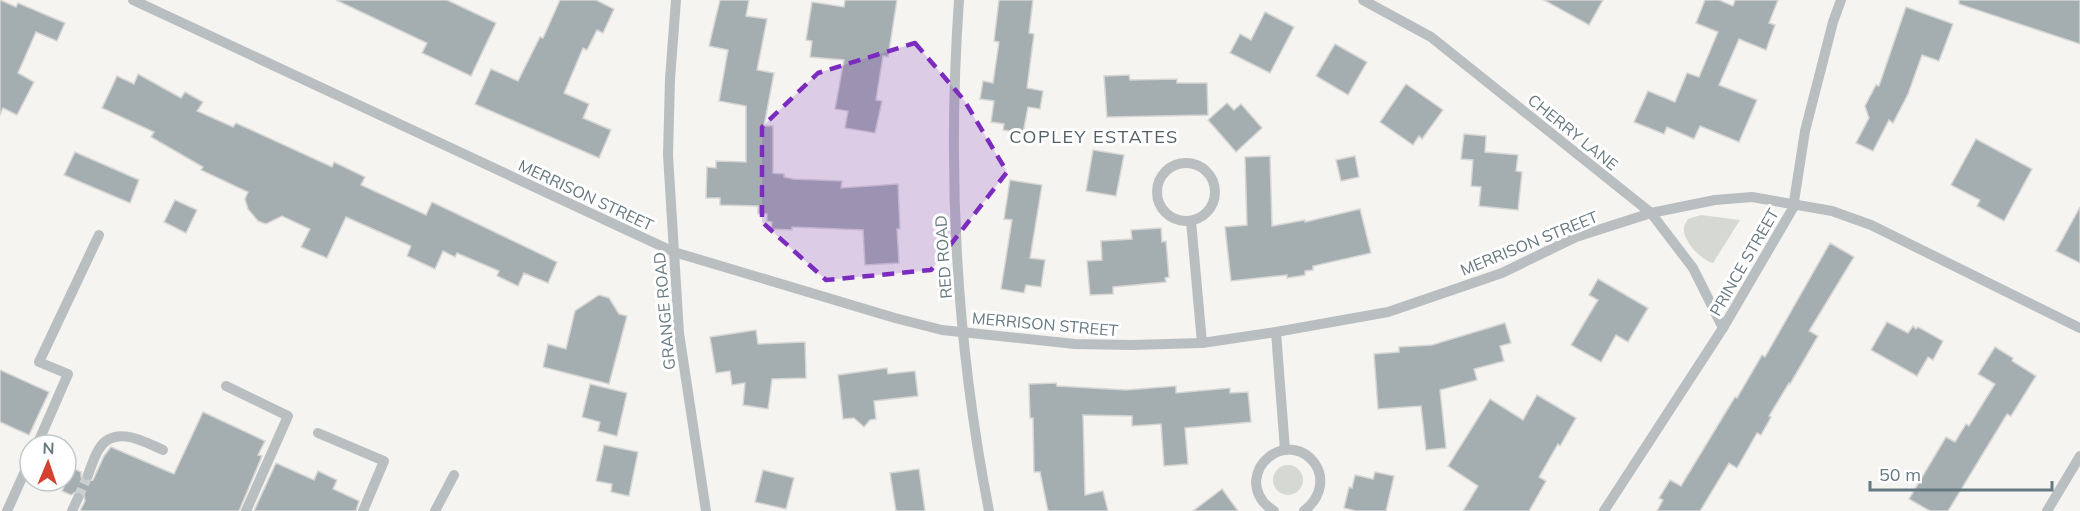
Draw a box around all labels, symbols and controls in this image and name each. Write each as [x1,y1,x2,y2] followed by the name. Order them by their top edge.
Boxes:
[1524,90,1622,174] street label: CHERRY LANE
[1009,125,1179,148] district label: COPLEY ESTATES
[515,155,657,235] street label: MERRISON STREET
[1705,204,1783,319] street label: PRINCE STREET
[1457,206,1601,280] street label: MERRISON STREET
[930,215,956,299] street label: RED ROAD
[649,251,679,371] street label: GRANGE ROAD
[971,308,1119,340] street label: MERRISON STREET
[18,433,78,493] north arrow
[42,438,55,458] text: N
[1870,454,2052,492] scale bar
[1879,463,1921,486] text: 50 m

